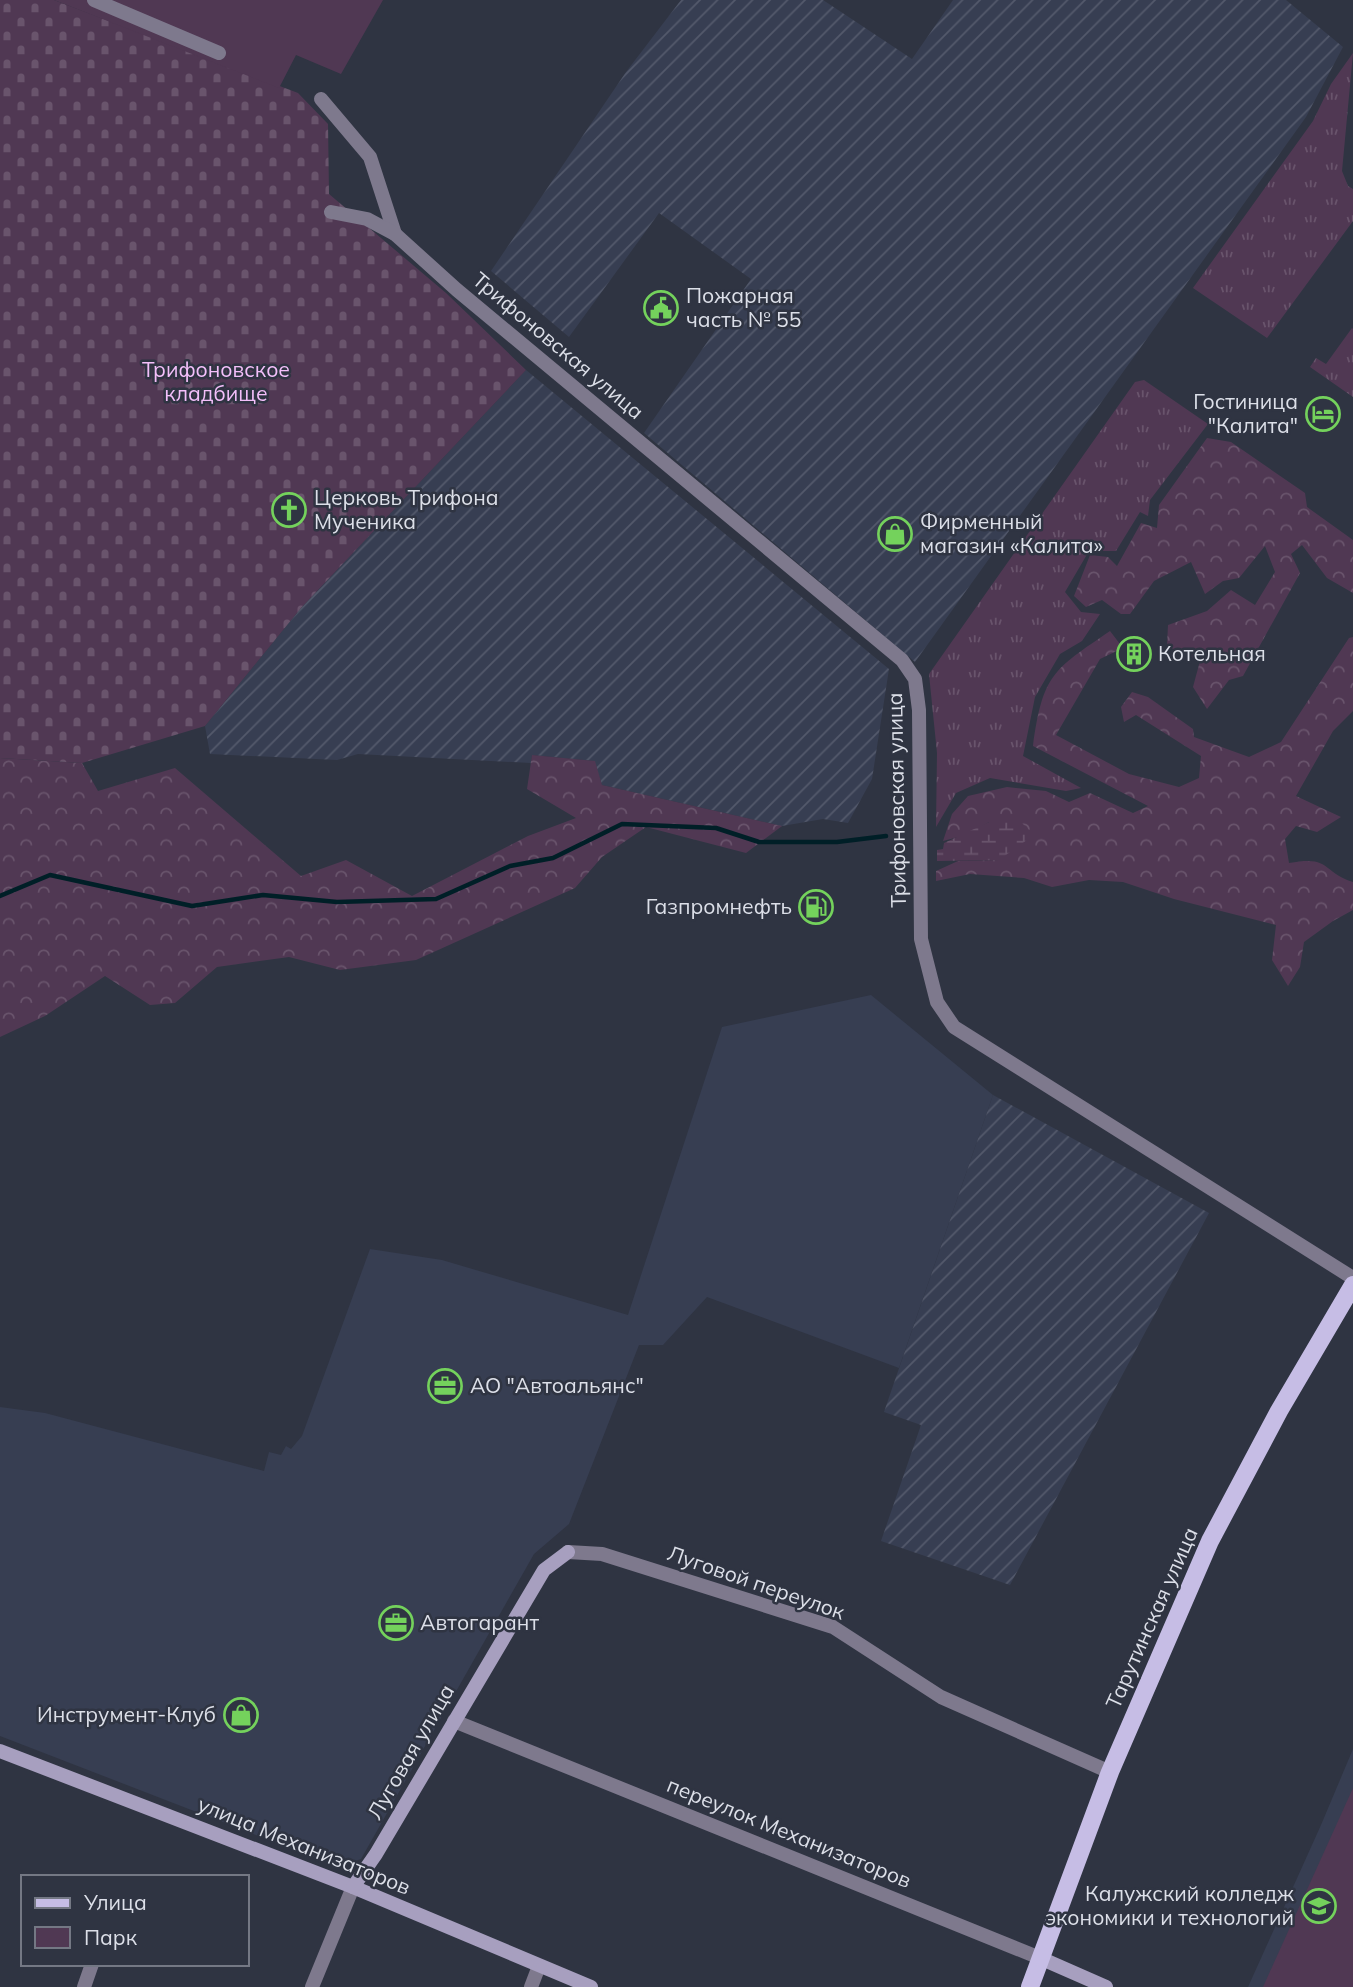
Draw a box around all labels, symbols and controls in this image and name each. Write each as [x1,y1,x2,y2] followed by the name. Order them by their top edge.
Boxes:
[468,266,649,424] street label: Трифоновская улица
[686,282,801,332] place label: Пожарная часть № 55
[642,289,680,327] public building icon: Пожарная часть № 55
[142,356,290,406] park label: Трифоновское кладбище
[1193,388,1298,438] place label: Гостиница "Калита"
[1304,395,1342,433] hotel icon: Гостиница "Калита"
[314,484,499,534] place label: Церковь Трифона Мученика
[270,491,308,529] church icon: Церковь Трифона Мученика
[920,508,1103,558] place label: Фирменный магазин «Калита»
[876,515,914,553] shop icon: Фирменный магазин «Калита»
[1115,635,1153,673] building icon: Котельная
[1158,640,1266,666] place label: Котельная
[881,692,911,908] street label: Трифоновская улица
[797,888,835,926] fuel station icon: Газпромнефть
[646,893,792,919] place label: Газпромнефть
[426,1367,464,1405] office icon: АО "Автоальянс"
[470,1372,644,1398] place label: АО "Автоальянс"
[1099,1523,1203,1712] street label: Тарутинская улица
[664,1540,849,1625] street label: Луговой переулок
[377,1604,415,1642] office icon: Автогарант
[420,1609,539,1635] place label: Автогарант
[361,1679,459,1824] street label: Луговая улица
[222,1696,260,1734] shop icon: Инструмент-Клуб
[37,1701,216,1727] place label: Инструмент-Клуб
[663,1771,915,1893] street label: переулок Механизаторов
[194,1790,415,1900] street label: улица Механизаторов
[21,1875,248,1966] legend
[1045,1880,1294,1930] place label: Калужский колледж экономики и технологий
[1300,1887,1338,1925] school or university icon: Калужский колледж экономики и технологий
[83,1889,147,1915] text: Улица
[84,1924,138,1950] text: Парк

